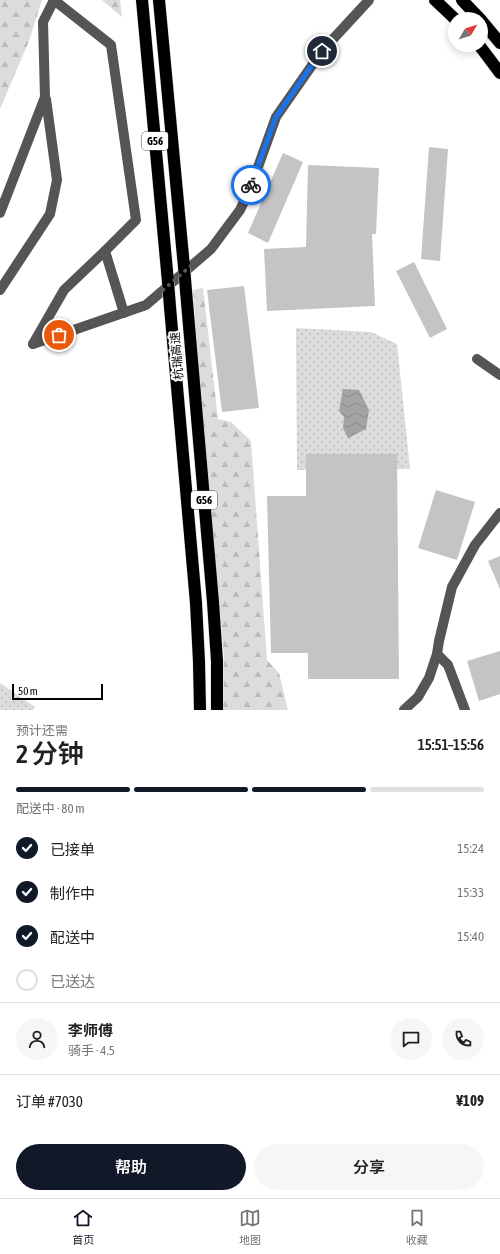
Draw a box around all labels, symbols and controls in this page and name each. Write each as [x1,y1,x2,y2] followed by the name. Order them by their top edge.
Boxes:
[448,12,488,52] north arrow
[448,12,488,52] map controls
[305,34,339,68] pin
[311,40,333,62] icon: home
[142,132,168,150] road number: G56
[231,165,271,205] courier
[240,174,262,196] icon: bike
[42,318,76,352] pin
[48,324,70,346] icon: bag
[168,331,186,381] street label: 杭瑞高速
[191,491,217,509] road number: G56
[12,682,103,701] scale bar
[18,685,38,697] text: 50 m
[16,723,68,738] text: 预计还需
[418,736,484,753] text: 15:51–15:56
[16,739,84,769] text: 2 分钟
[16,801,85,816] text: 配送中 · 80 m
[16,837,38,859] icon: check
[50,841,95,858] text: 已接单
[457,841,484,856] text: 15:24
[16,881,38,903] icon: check
[50,885,95,902] text: 制作中
[457,885,484,900] text: 15:33
[16,925,38,947] icon: check
[50,929,95,946] text: 配送中
[457,929,484,944] text: 15:40
[50,973,95,990] text: 已送达
[16,1018,58,1060] button: person
[390,1018,432,1060] button: chat
[442,1018,484,1060] button: phone
[68,1022,113,1039] text: 李师傅
[68,1043,115,1058] text: 骑手 · 4.5
[456,1092,484,1109] text: ¥109
[16,1093,83,1110] text: 订单 #7030
[16,1144,246,1190] button: 帮助
[254,1144,484,1190] button: 分享
[72,1207,94,1247] tab: 首页
[239,1207,261,1247] tab: 地图
[406,1207,428,1247] tab: 收藏

